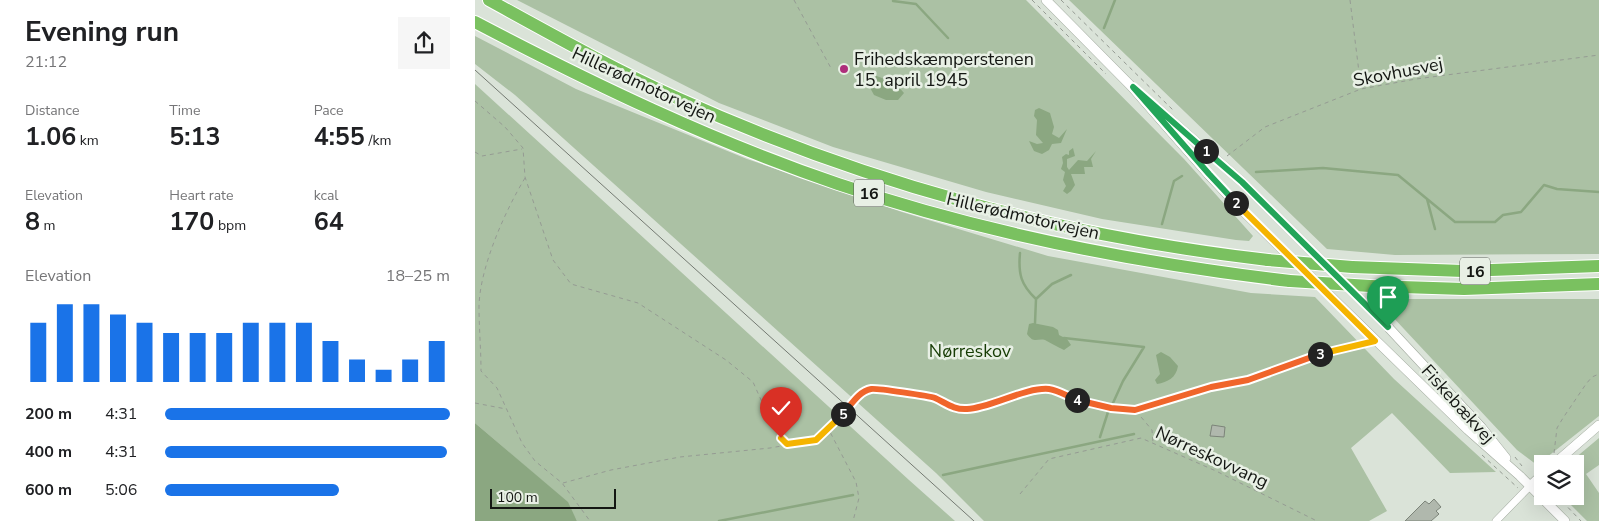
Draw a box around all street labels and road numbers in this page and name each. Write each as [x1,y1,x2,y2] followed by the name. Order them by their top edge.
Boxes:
[568,41,720,129] street label: Hillerødmotorvejen
[1351,52,1445,92] street label: Skovhusvej
[854,180,884,207] road number: 16
[944,187,1102,245] street label: Hillerødmotorvejen
[1460,258,1490,284] road number: 16
[1416,359,1500,449] street label: Fiskebækvej
[1152,420,1272,494] street label: Nørreskovvang

